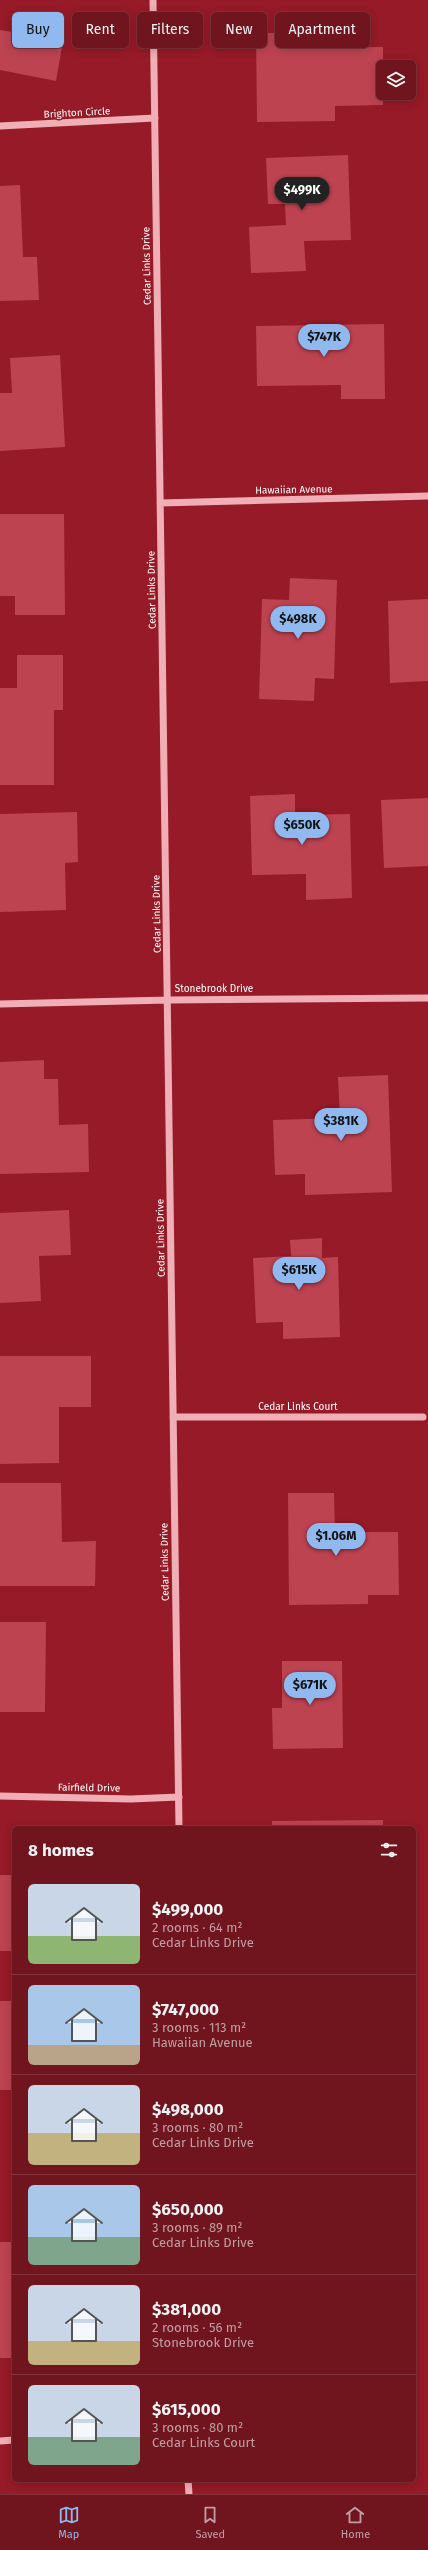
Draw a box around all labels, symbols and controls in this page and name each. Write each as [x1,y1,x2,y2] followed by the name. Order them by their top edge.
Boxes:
[12,12,64,48] chip: Buy
[72,12,129,48] chip: Rent
[137,12,203,48] chip: Filters
[211,12,267,48] chip: New
[275,12,370,48] chip: Apartment
[376,60,416,100] map controls
[376,60,416,100] button: layers
[43,105,111,121] street label: Brighton Circle
[274,177,330,211] pin: $499K
[283,182,321,197] text: $499K
[140,227,154,305] street label: Cedar Links Drive
[296,324,352,358] pin: $747K
[307,329,341,344] text: $747K
[255,483,333,497] street label: Hawaiian Avenue
[145,551,159,629] street label: Cedar Links Drive
[270,606,326,640] pin: $498K
[279,611,317,626] text: $498K
[274,812,330,846] pin: $650K
[283,817,321,832] text: $650K
[150,875,164,953] street label: Cedar Links Drive
[175,983,253,995] street label: Stonebrook Drive
[313,1108,369,1142] pin: $381K
[323,1113,359,1128] text: $381K
[154,1199,168,1277] street label: Cedar Links Drive
[271,1257,327,1291] pin: $615K
[282,1262,316,1277] text: $615K
[258,1401,338,1413] street label: Cedar Links Court
[158,1523,172,1601] street label: Cedar Links Drive
[303,1523,369,1557] pin: $1.06M
[316,1528,356,1543] text: $1.06M
[282,1672,338,1706] pin: $671K
[293,1677,327,1692] text: $671K
[58,1781,120,1795] street label: Fairfield Drive
[378,1839,400,1861] icon: filters
[28,1840,94,1861] text: 8 homes
[152,1899,223,1920] text: $499,000
[60,1900,108,1948] icon: home
[152,1920,242,1935] text: 2 rooms · 64 m²
[152,1935,254,1950] text: Cedar Links Drive
[152,1999,219,2020] text: $747,000
[60,2001,108,2049] icon: home
[152,2020,246,2035] text: 3 rooms · 113 m²
[152,2035,253,2050] text: Hawaiian Avenue
[152,2099,224,2120] text: $498,000
[60,2101,108,2149] icon: home
[152,2120,243,2135] text: 3 rooms · 80 m²
[152,2135,254,2150] text: Cedar Links Drive
[152,2199,224,2220] text: $650,000
[60,2201,108,2249] icon: home
[152,2220,242,2235] text: 3 rooms · 89 m²
[152,2235,254,2250] text: Cedar Links Drive
[152,2299,221,2320] text: $381,000
[60,2301,108,2349] icon: home
[152,2320,242,2335] text: 2 rooms · 56 m²
[152,2335,254,2350] text: Stonebrook Drive
[152,2399,221,2420] text: $615,000
[60,2401,108,2449] icon: home
[152,2420,243,2435] text: 3 rooms · 80 m²
[152,2435,255,2450] text: Cedar Links Court
[58,2504,80,2541] tab: Map
[195,2504,225,2541] tab: Saved
[341,2504,370,2541] tab: Home

